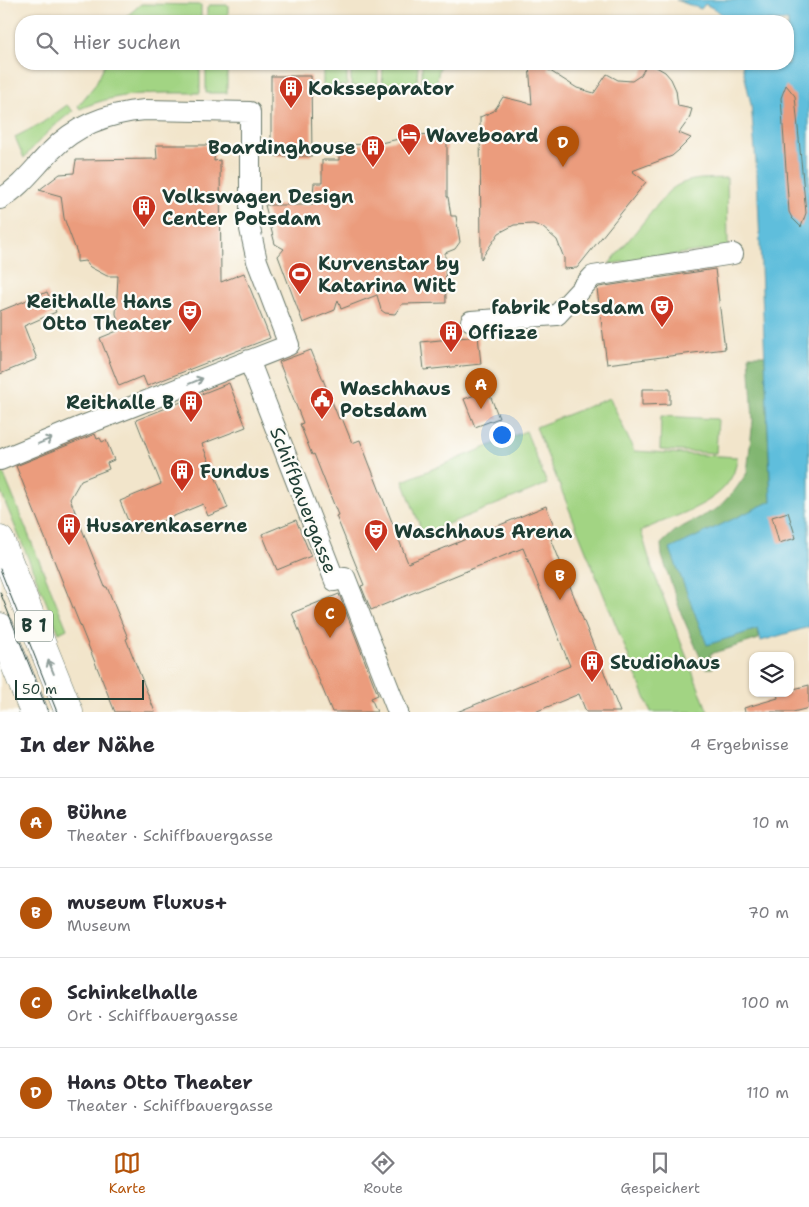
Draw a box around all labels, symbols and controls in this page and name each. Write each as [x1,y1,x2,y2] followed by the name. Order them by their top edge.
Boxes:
[15,15,794,70] search box
[33,29,61,57] icon: search
[73,30,181,55] text: Hier suchen
[278,75,304,109] building icon: Koksseparator
[308,76,454,101] place label: Koksseparator
[396,122,422,156] hotel icon: Waveboard
[426,123,539,148] place label: Waveboard
[547,126,579,167] pin: D
[360,134,386,168] building icon: Boardinghouse
[208,135,356,160] place label: Boardinghouse
[162,184,354,231] place label: Volkswagen Design Center Potsdam
[131,194,157,228] building icon: Volkswagen Design Center Potsdam
[318,251,460,298] place label: Kurvenstar by Katarina Witt
[287,261,313,295] sports icon: Kurvenstar by Katarina Witt
[27,289,172,336] place label: Reithalle Hans Otto Theater
[649,294,675,328] theatre icon: fabrik Potsdam
[491,295,644,320] place label: fabrik Potsdam
[177,299,203,333] theatre icon: Reithalle Hans Otto Theater
[438,319,464,353] building icon: Offizze
[468,320,538,345] place label: Offizze
[465,368,497,409] pin: A
[188,376,203,385] one-way arrow
[340,376,451,423] place label: Waschhaus Potsdam
[309,386,335,420] public building icon: Waschhaus Potsdam
[178,389,204,423] building icon: Reithalle B
[66,390,174,415] place label: Reithalle B
[489,422,515,448] your location
[264,423,343,577] street label: Schiffbauergasse
[37,436,52,446] one-way arrow
[169,458,195,492] building icon: Fundus
[200,459,270,484] place label: Fundus
[56,512,82,546] building icon: Husarenkaserne
[86,513,248,538] place label: Husarenkaserne
[363,518,389,552] theatre icon: Waschhaus Arena
[394,519,572,544] place label: Waschhaus Arena
[544,559,576,600] pin: B
[314,597,346,638] pin: C
[15,610,53,642] road number: B 1
[579,649,605,683] building icon: Studiohaus
[610,650,720,675] place label: Studiohaus
[749,652,794,697] map controls
[749,652,794,697] button: layers
[45,660,55,675] one-way arrow
[15,677,144,700] scale bar
[22,680,57,698] text: 50 m
[20,731,155,759] text: In der Nähe
[690,734,789,755] text: 4 Ergebnisse
[67,800,127,825] text: Bühne
[30,812,42,833] text: A
[752,812,789,833] text: 10 m
[67,825,273,846] text: Theater · Schiffbauergasse
[67,890,228,915] text: museum Fluxus+
[31,902,41,923] text: B
[748,902,789,923] text: 70 m
[67,915,131,936] text: Museum
[67,980,198,1005] text: Schinkelhalle
[31,992,41,1013] text: C
[741,992,789,1013] text: 100 m
[67,1005,238,1026] text: Ort · Schiffbauergasse
[67,1070,253,1095] text: Hans Otto Theater
[30,1082,42,1103] text: D
[746,1082,789,1103] text: 110 m
[67,1095,273,1116] text: Theater · Schiffbauergasse
[109,1149,146,1197] tab: Karte
[363,1149,403,1197] tab: Route
[620,1149,700,1197] tab: Gespeichert

